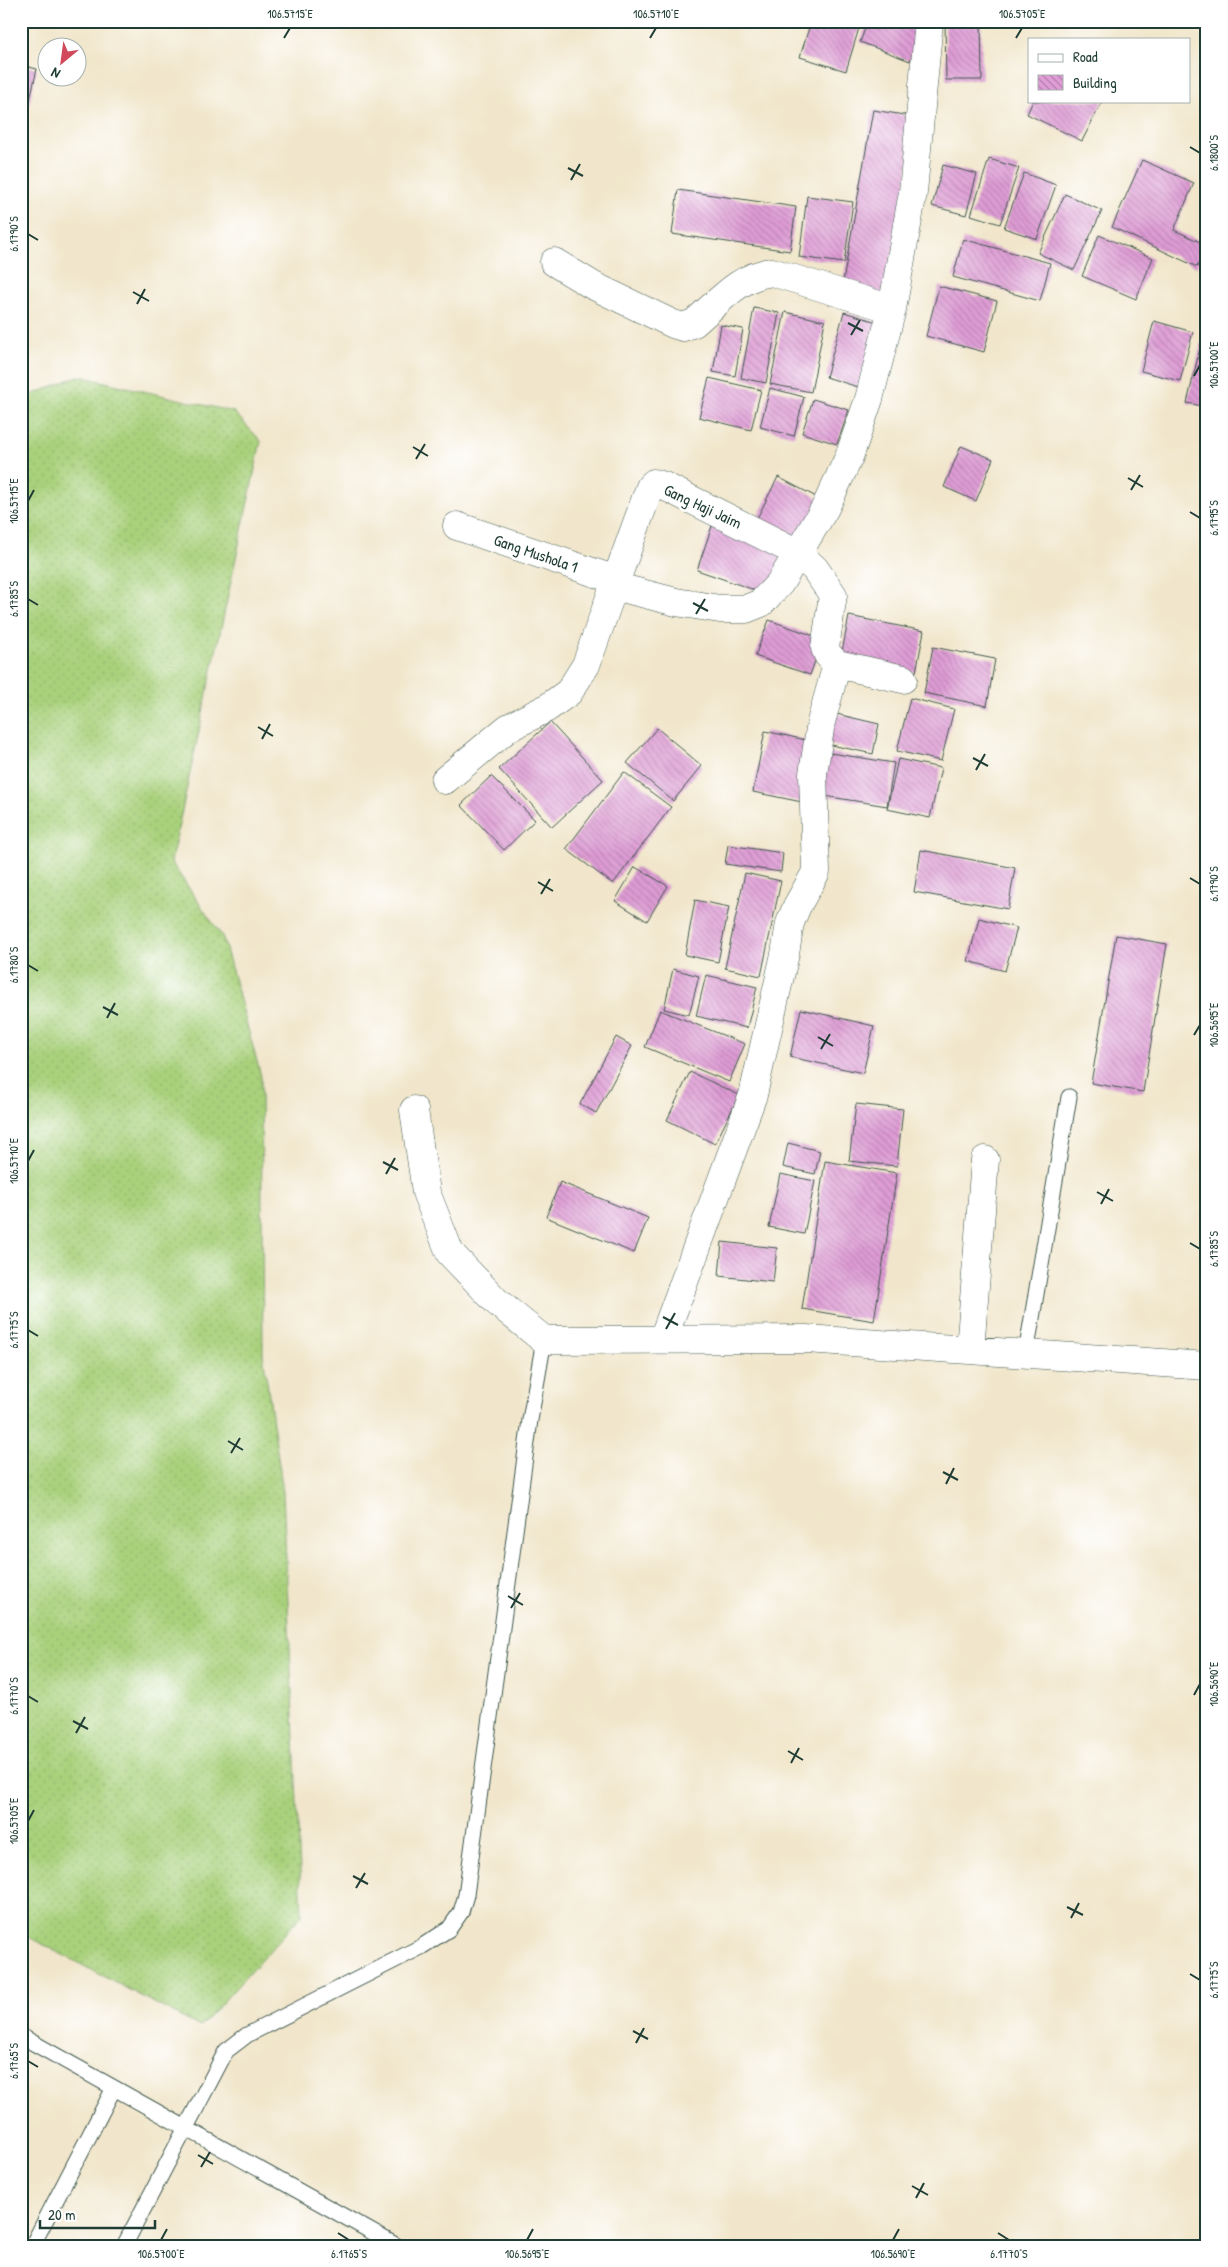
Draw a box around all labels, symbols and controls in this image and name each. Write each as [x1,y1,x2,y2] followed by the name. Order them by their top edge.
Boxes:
[267,5,314,22] text: 106.5715°E
[633,5,680,22] text: 106.5710°E
[999,5,1046,22] text: 106.5705°E
[38,38,88,88] north arrow
[1028,38,1190,102] legend
[1073,46,1098,67] text: Road
[47,63,63,84] text: N
[1073,72,1117,93] text: Building
[1205,135,1222,171] text: 6.1800°S
[5,216,22,252] text: 6.1790°S
[1205,341,1222,388] text: 106.5700°E
[5,477,22,524] text: 106.5715°E
[661,478,746,534] street label: Gang Haji Jaim
[1205,500,1222,536] text: 6.1795°S
[491,528,581,578] street label: Gang Mushola 1
[5,580,22,617] text: 6.1785°S
[1205,866,1222,902] text: 6.1790°S
[5,946,22,983] text: 6.1780°S
[1205,1002,1222,1047] text: 106.5695°E
[5,1137,22,1184] text: 106.5710°E
[1205,1230,1222,1267] text: 6.1785°S
[5,1311,22,1348] text: 6.1775°S
[1205,1661,1222,1706] text: 106.5690°E
[5,1677,22,1715] text: 6.1770°S
[5,1797,22,1844] text: 106.5705°E
[1205,1961,1222,1998] text: 6.1775°S
[5,2043,22,2079] text: 6.1765°S
[40,2197,155,2229] scale bar
[48,2204,75,2225] text: 20 m
[138,2245,185,2262] text: 106.5700°E
[331,2245,367,2262] text: 6.1765°S
[505,2245,550,2262] text: 106.5695°E
[871,2245,916,2262] text: 106.5690°E
[990,2245,1028,2262] text: 6.1770°S

